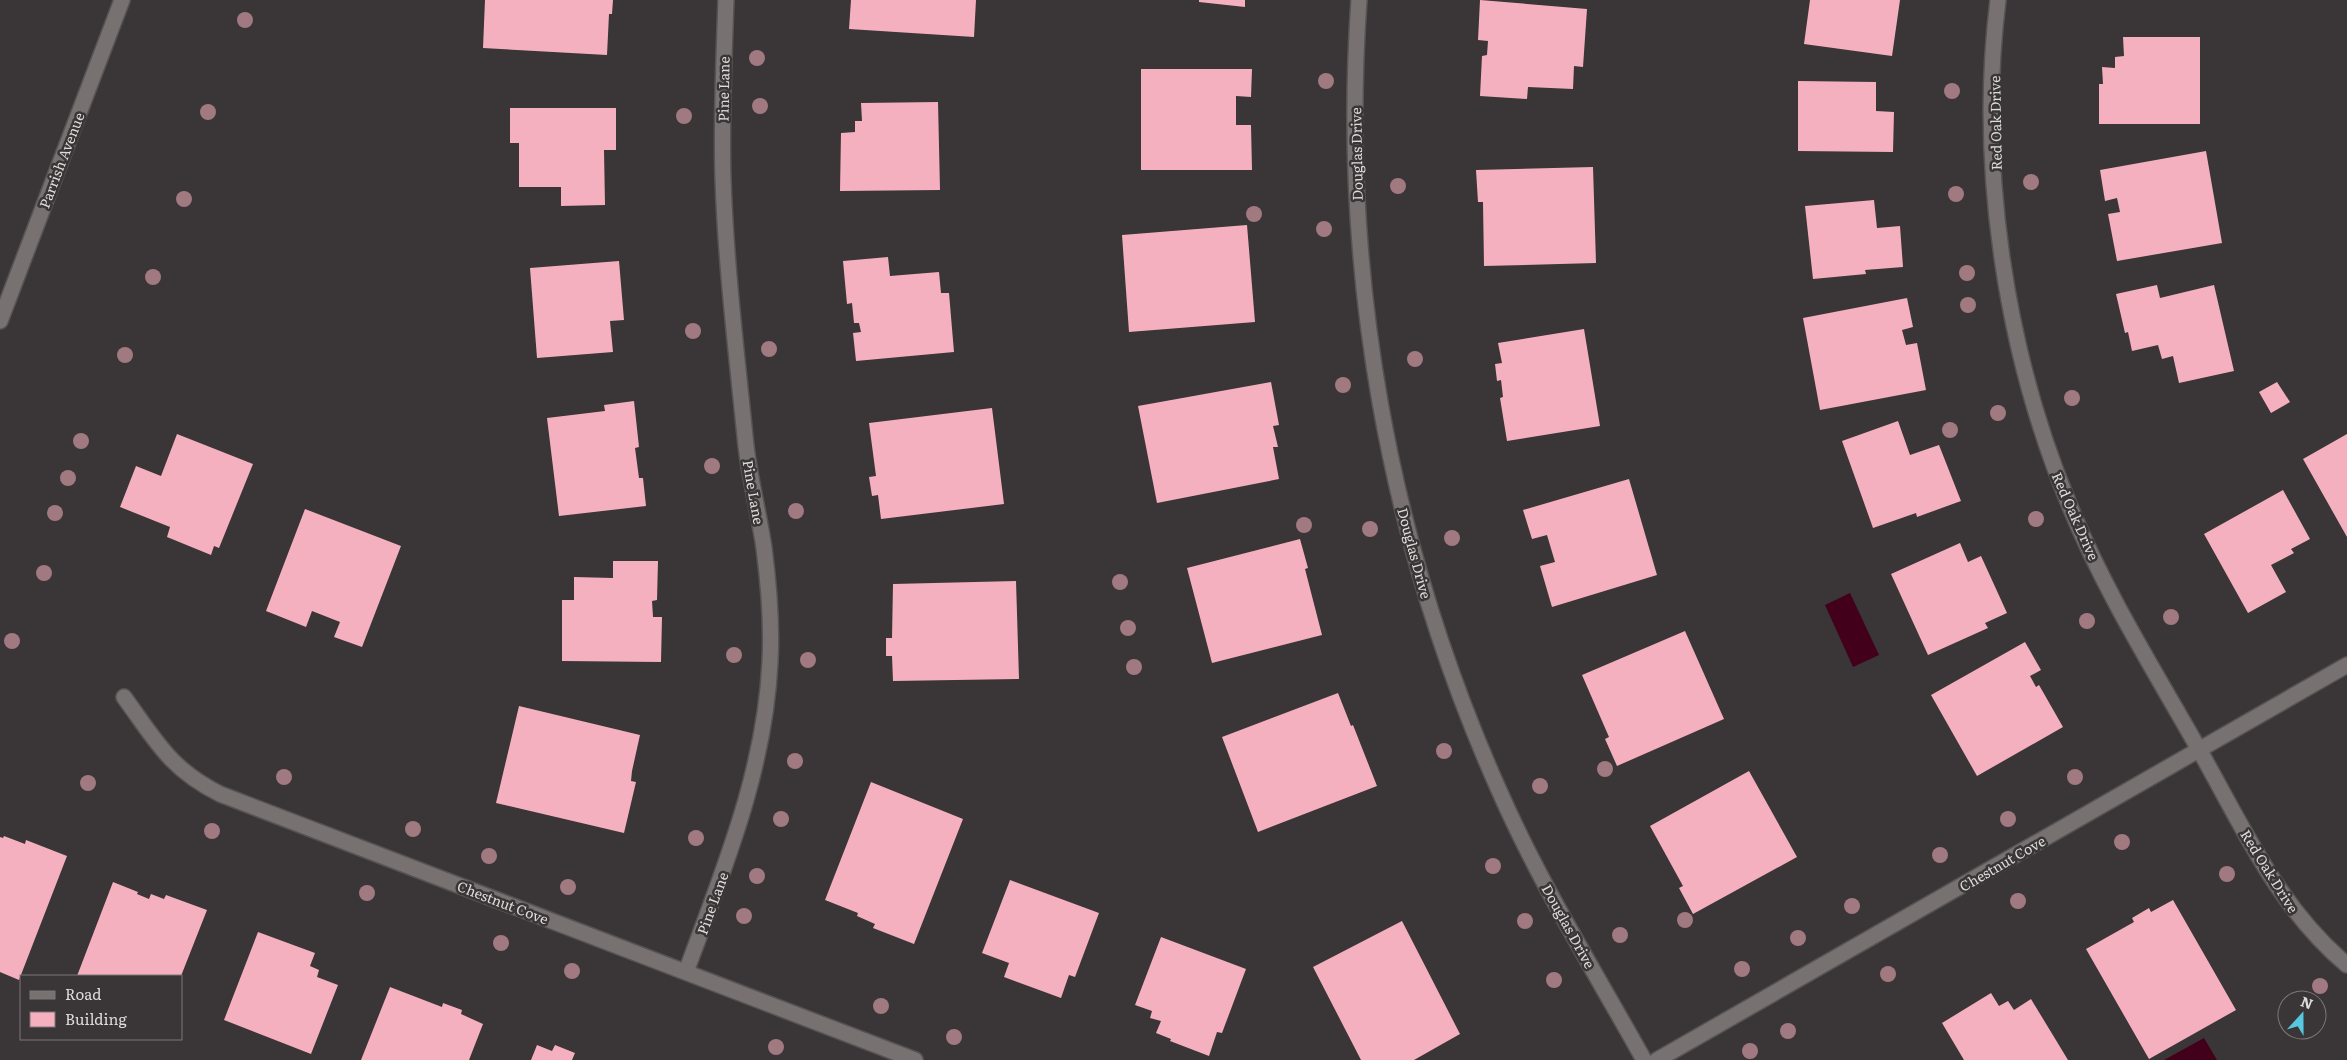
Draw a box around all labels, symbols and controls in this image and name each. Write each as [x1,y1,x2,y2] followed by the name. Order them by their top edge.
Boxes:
[712,56,734,122] street label: Pine Lane
[1984,76,2006,170] street label: Red Oak Drive
[1345,107,1367,201] street label: Douglas Drive
[34,109,88,211] street label: Parrish Avenue
[738,458,770,526] street label: Pine Lane
[2048,469,2104,563] street label: Red Oak Drive
[1393,505,1437,601] street label: Douglas Drive
[2236,826,2304,916] street label: Red Oak Drive
[1955,830,2049,896] street label: Chestnut Cove
[691,869,733,937] street label: Pine Lane
[454,875,552,929] street label: Chestnut Cove
[1538,880,1600,972] street label: Douglas Drive
[20,975,182,1040] legend
[65,982,101,1005] text: Road
[2277,990,2327,1040] north arrow
[2298,990,2316,1013] text: N
[65,1007,127,1030] text: Building

